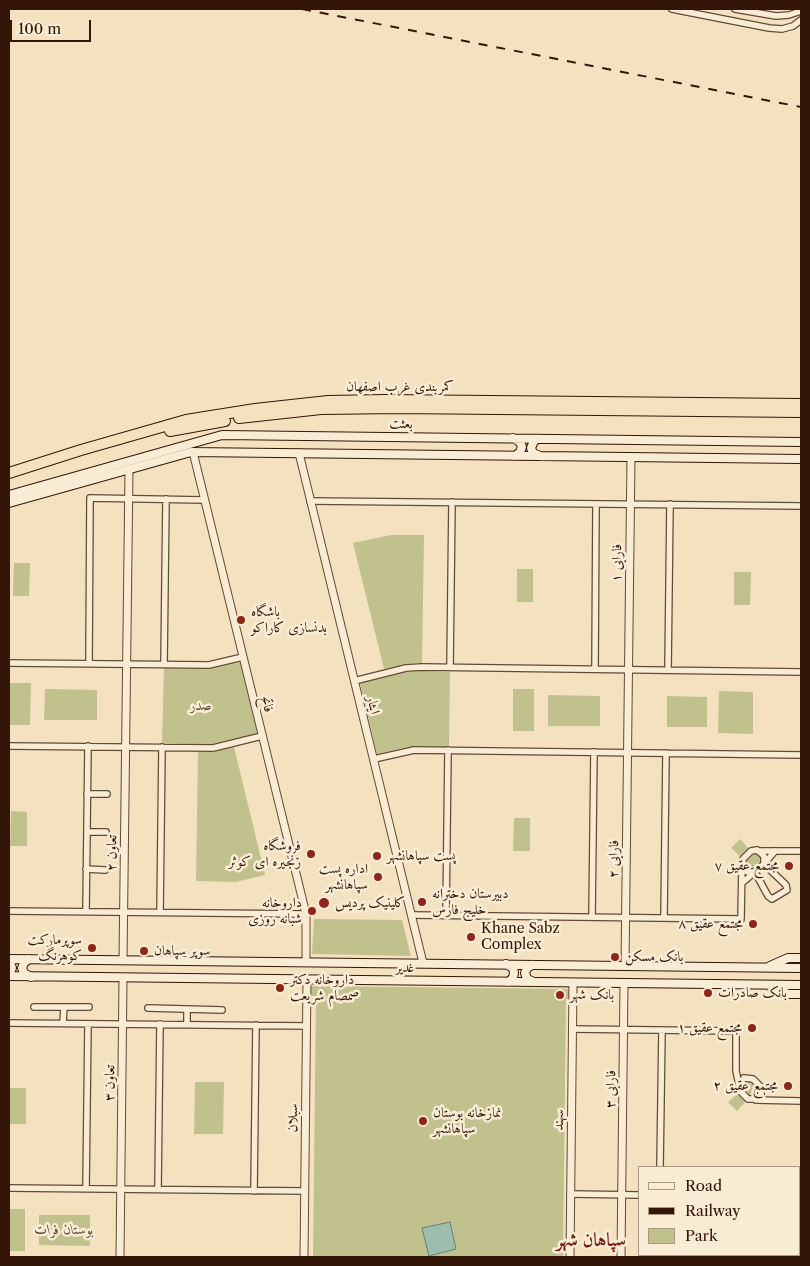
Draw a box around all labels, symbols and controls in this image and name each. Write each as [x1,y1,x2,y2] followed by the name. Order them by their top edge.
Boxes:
[12,10,94,42] scale bar
[18,19,61,38] text: 100 m
[346,379,454,395] street label: کمربندی غرب اصفهان
[389,415,413,433] street label: بعثت
[608,544,626,582] street label: فارابی ۱
[251,604,327,636] place label: باشگاه بدنسازی کاراکو
[235,614,247,626] marker: باشگاه بدنسازی کاراکو
[257,694,277,714] street label: فاتح
[363,694,383,716] street label: ایثار
[190,698,212,714] park label: صدر
[103,835,121,871] street label: تعاون ۲
[229,838,301,870] place label: فروشگاه زنجیره ای کوثر
[605,840,623,878] street label: فارابی ۲
[305,848,317,860] marker: فروشگاه زنجیره ای کوثر
[387,848,456,864] place label: پست سپاهانشهر
[371,850,383,862] marker: پست سپاهانشهر
[714,858,779,874] place label: مجتمع عقیق ۷
[783,860,795,872] marker: مجتمع عقیق ۷
[319,861,368,894] place label: اداره پست سپاهانشهر
[372,871,384,883] marker: اداره پست سپاهانشهر
[432,886,508,919] place label: دبیرستان دخترانه خلیج فارس
[248,895,302,928] place label: داروخانه شبانه روزی
[335,895,405,911] place label: کلینیک پردیس
[317,896,331,910] marker: کلینیک پردیس
[416,896,428,908] marker: دبیرستان دخترانه خلیج فارس
[306,905,318,917] marker: داروخانه شبانه روزی
[678,916,743,932] place label: مجتمع عقیق ۸
[747,918,759,930] marker: مجتمع عقیق ۸
[481,921,560,954] place label: Khane Sabz Complex
[465,931,477,943] marker: Khane Sabz Complex
[28,932,82,964] place label: سوپرمارکت کوهرنگ
[86,942,98,954] marker: سوپرمارکت کوهرنگ
[154,943,210,959] place label: سوپر سپاهان
[138,945,150,957] marker: سوپر سپاهان
[625,949,683,965] place label: بانک مسکن
[609,951,621,963] marker: بانک مسکن
[396,959,414,977] street label: غدیر
[290,972,359,1004] place label: داروخانه دکتر صمصام شریعت
[274,982,286,994] marker: داروخانه دکتر صمصام شریعت
[718,985,787,1001] place label: بانک صادرات
[570,987,614,1003] place label: بانک شهر
[702,987,714,999] marker: بانک صادرات
[554,989,566,1001] marker: بانک شهر
[677,1020,742,1036] place label: مجتمع عقیق ۱
[746,1022,758,1034] marker: مجتمع عقیق ۱
[101,1065,119,1101] street label: تعاون ۳
[602,1070,620,1108] street label: فارابی ۳
[713,1078,778,1094] place label: مجتمع عقیق ۲
[782,1080,794,1092] marker: مجتمع عقیق ۲
[284,1103,302,1133] street label: سبلان
[433,1105,501,1138] place label: نمازخانه بوستان سپاهانشهر
[550,1109,568,1131] street label: سهند
[417,1115,429,1127] marker: نمازخانه بوستان سپاهانشهر
[638,1166,800,1256] legend
[685,1176,722,1195] text: Road
[685,1201,741,1220] text: Railway
[35,1222,93,1238] park label: بوستان فرات
[685,1226,718,1245] text: Park
[556,1230,626,1252] district label: سپاهان شهر

